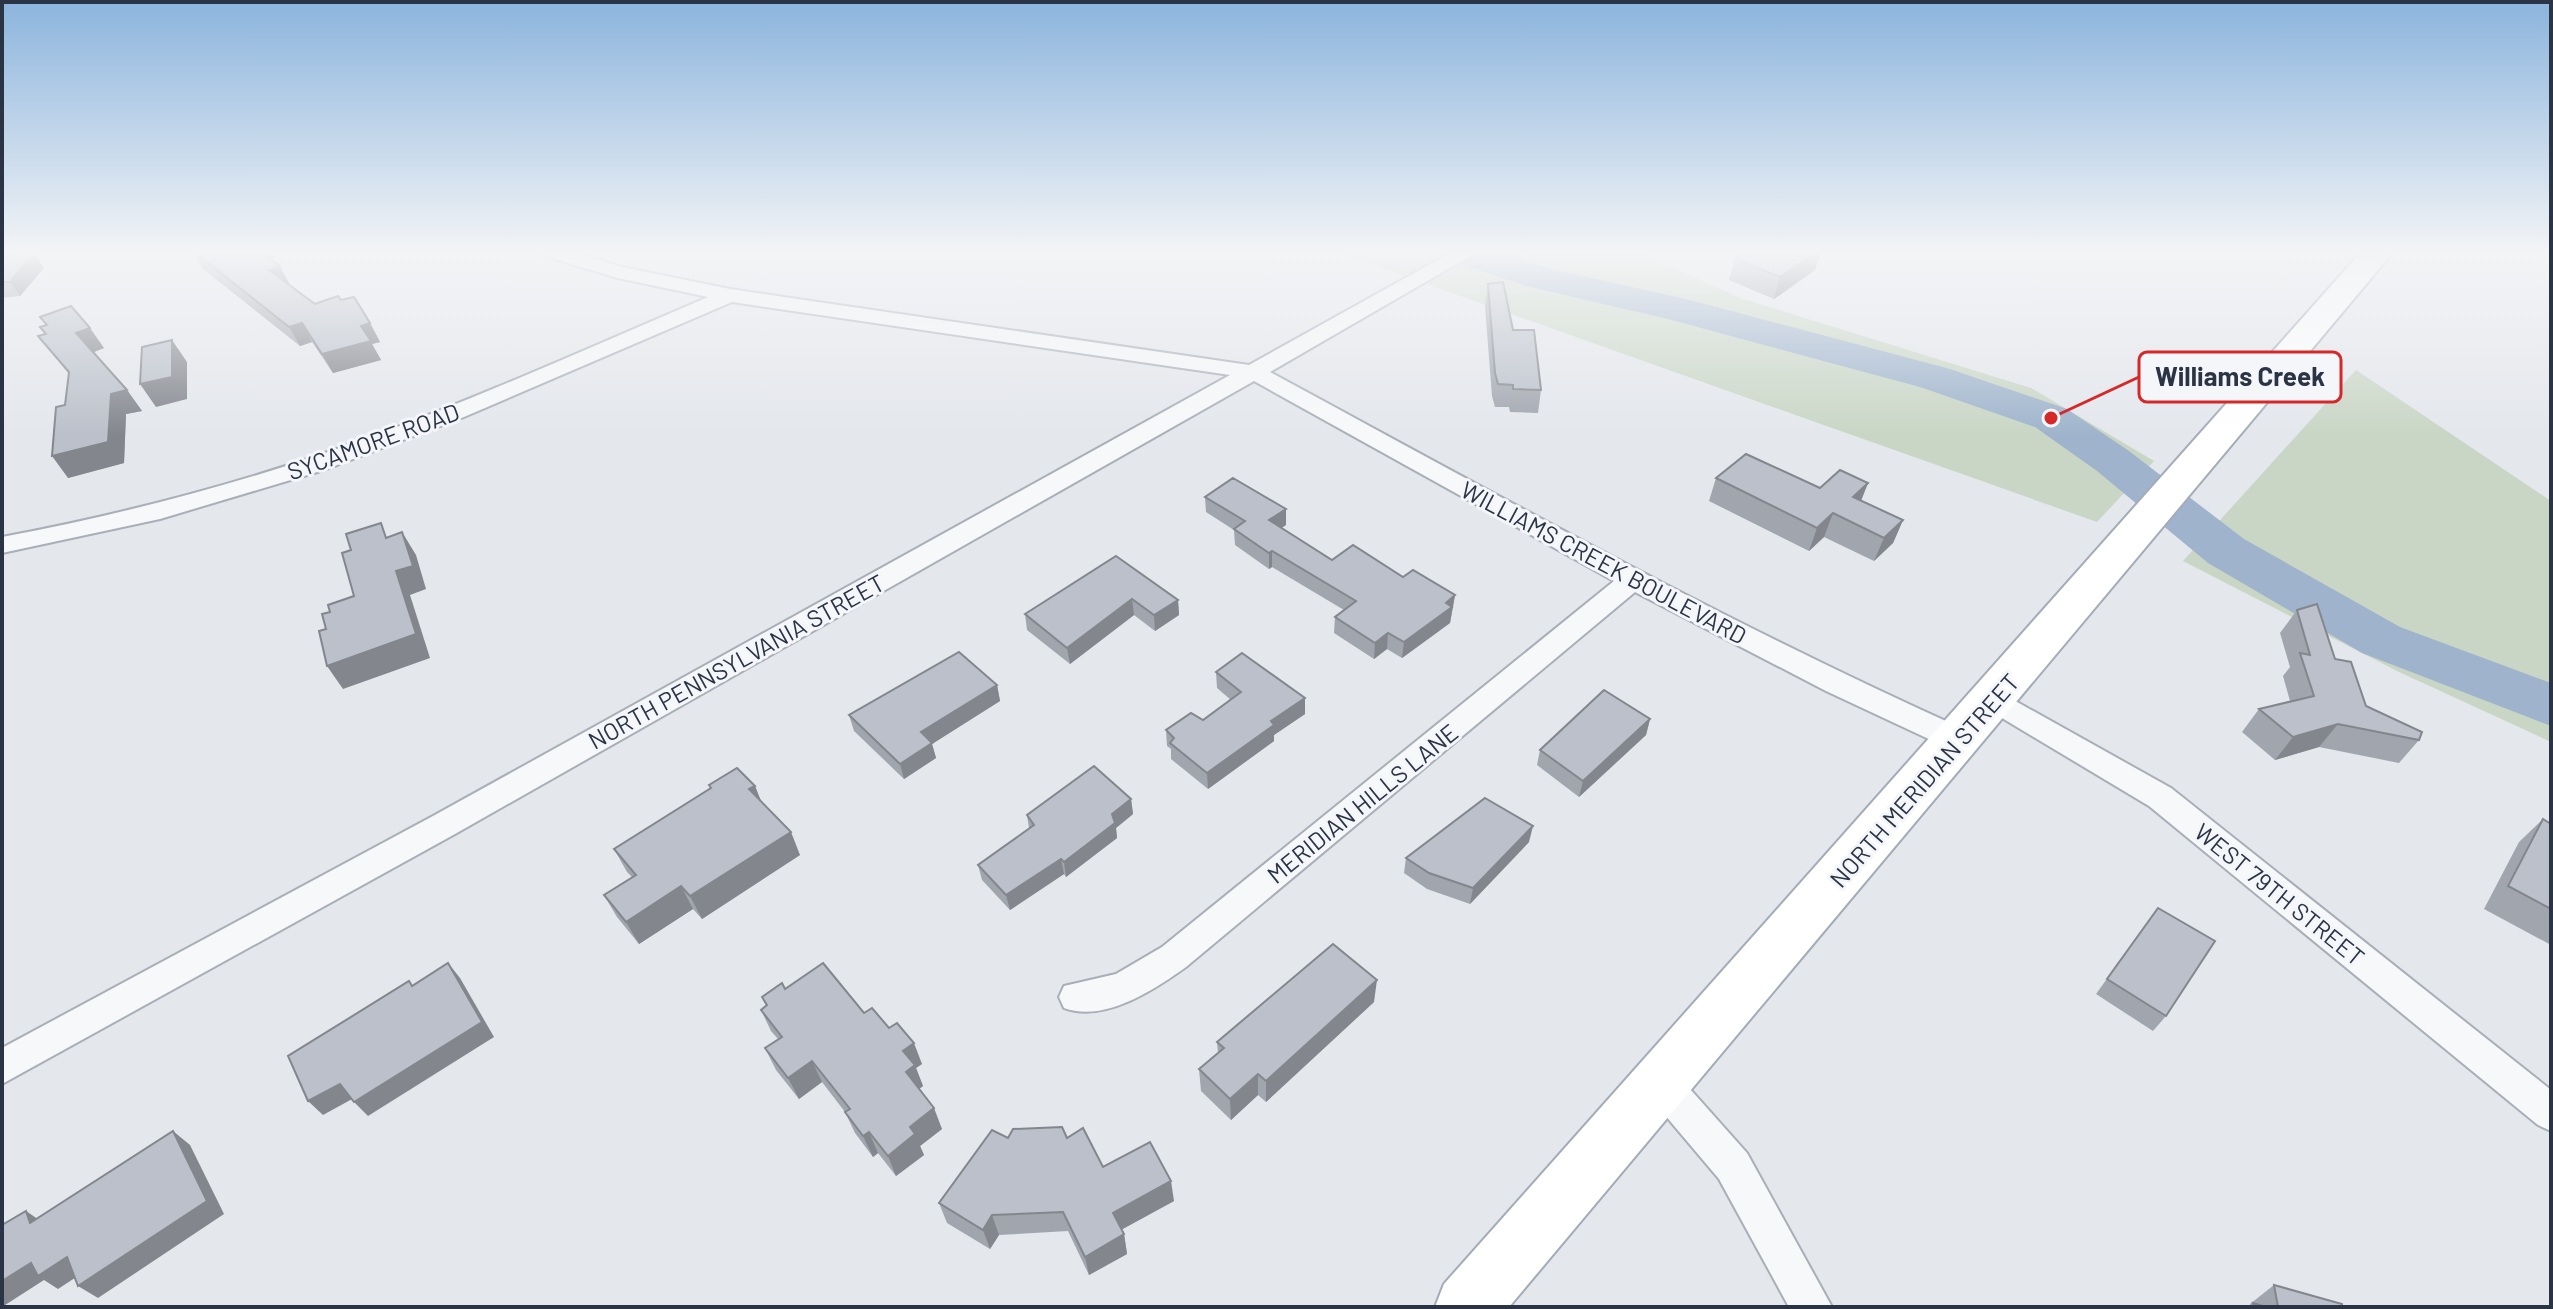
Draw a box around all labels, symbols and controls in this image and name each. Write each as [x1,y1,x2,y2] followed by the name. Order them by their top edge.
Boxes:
[2139,352,2341,402] callout: Williams Creek
[2155,360,2325,391] text: Williams Creek
[283,396,463,486] street label: SYCAMORE ROAD
[1456,474,1752,650] street label: WILLIAMS CREEK BOULEVARD
[583,567,889,755] street label: NORTH PENNSYLVANIA STREET
[1823,667,2025,893] street label: NORTH MERIDIAN STREET
[1261,717,1463,889] street label: MERIDIAN HILLS LANE
[2189,817,2371,971] street label: WEST 79TH STREET

